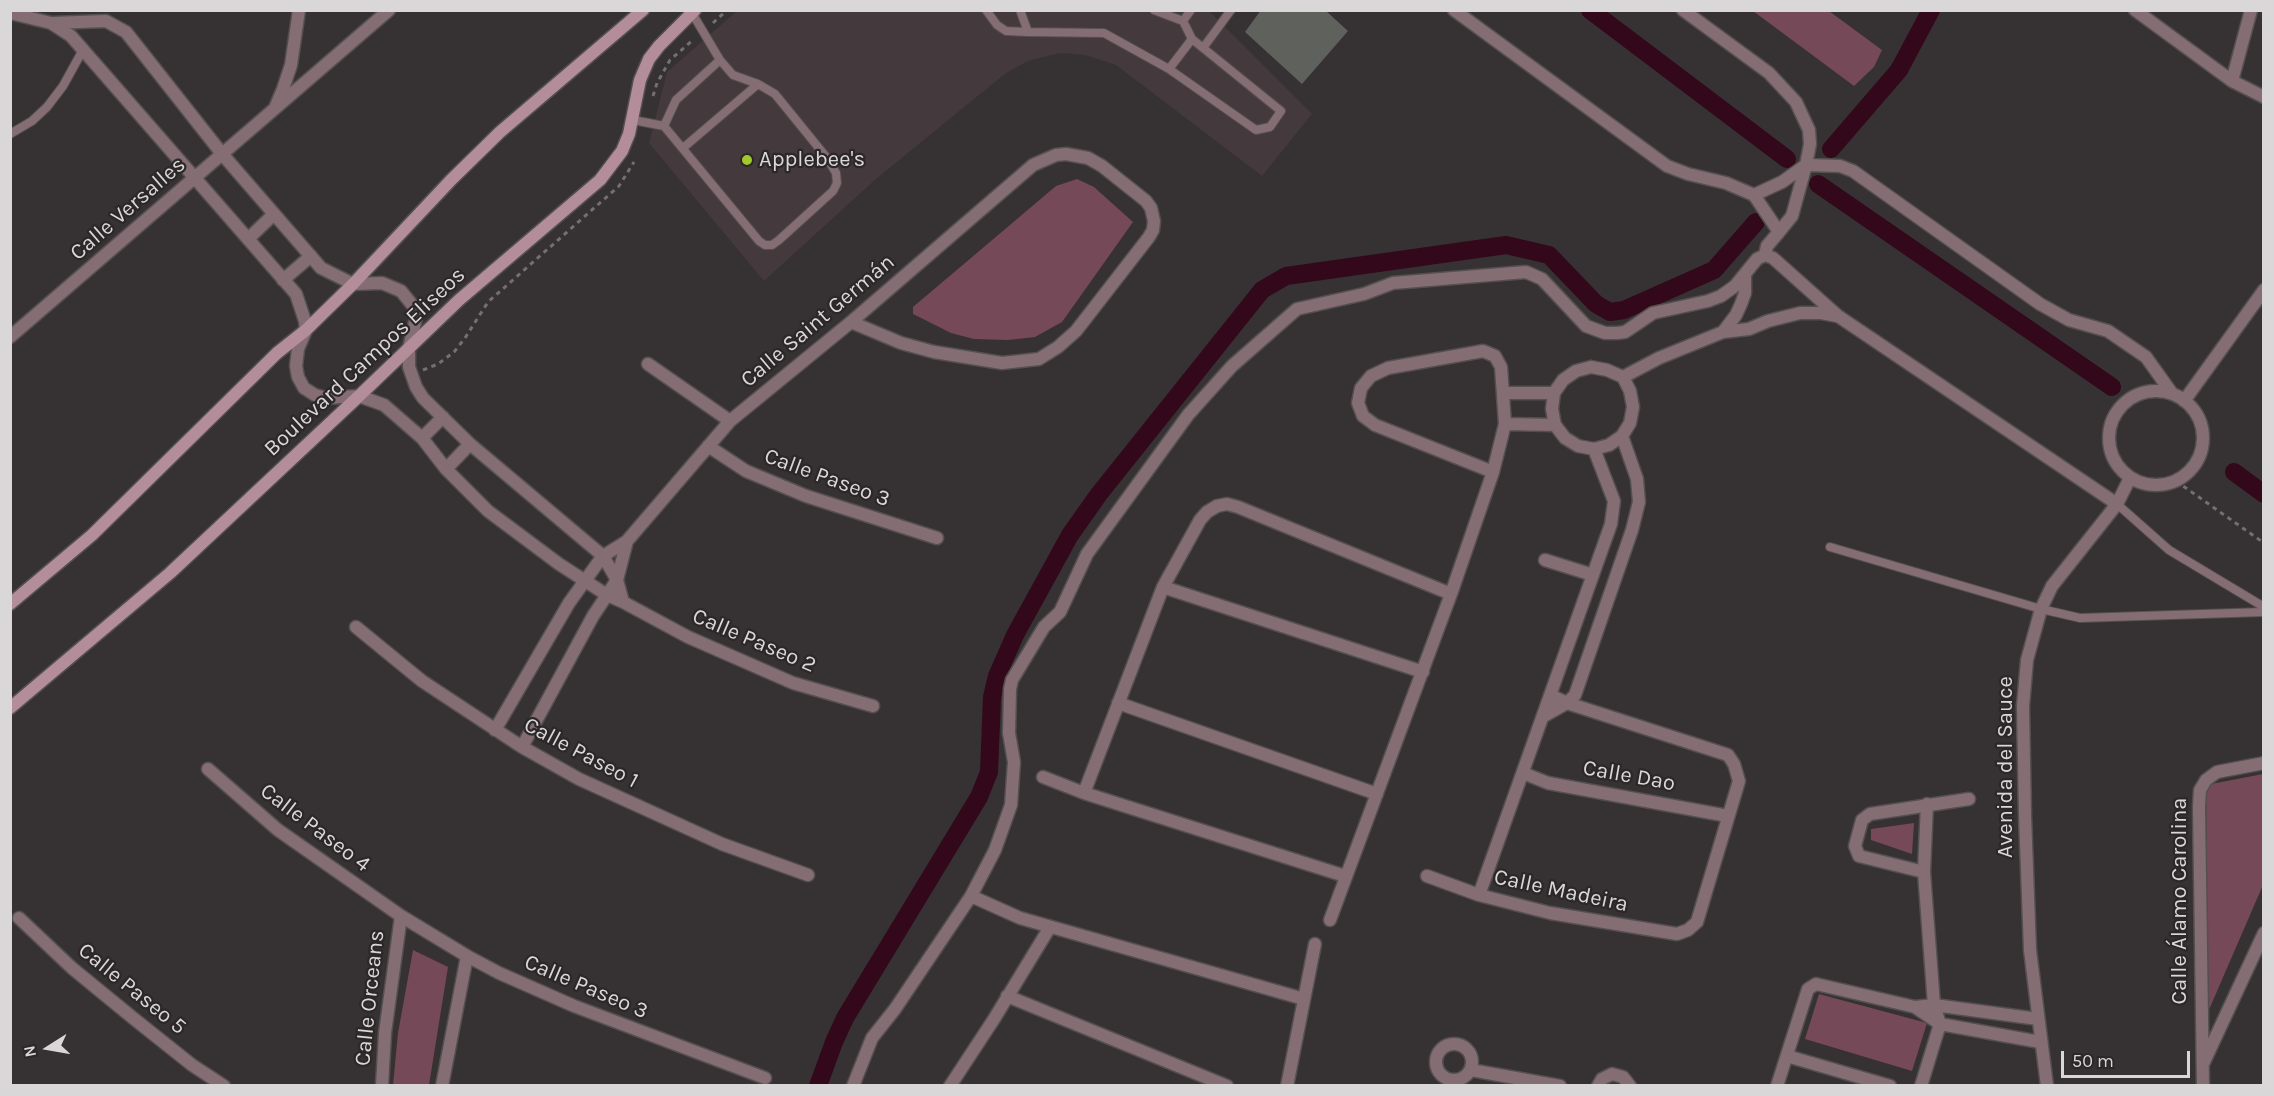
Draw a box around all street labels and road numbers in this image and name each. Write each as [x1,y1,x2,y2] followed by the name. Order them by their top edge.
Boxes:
[65,152,191,266] street label: Calle Versalles
[736,249,900,393] street label: Calle Saint Germán
[259,262,471,462] street label: Boulevard Campos Eliseos
[761,443,893,513] street label: Calle Paseo 3
[688,603,820,679] street label: Calle Paseo 2
[1993,676,2019,858] street label: Avenida del Sauce
[519,712,643,794] street label: Calle Paseo 1
[1581,755,1677,797] street label: Calle Dao
[255,778,375,878] street label: Calle Paseo 4
[2167,798,2193,1004] street label: Calle Álamo Carolina
[1492,864,1630,918] street label: Calle Madeira
[350,929,390,1067] street label: Calle Orceans
[73,937,191,1041] street label: Calle Paseo 5
[520,949,652,1025] street label: Calle Paseo 3

